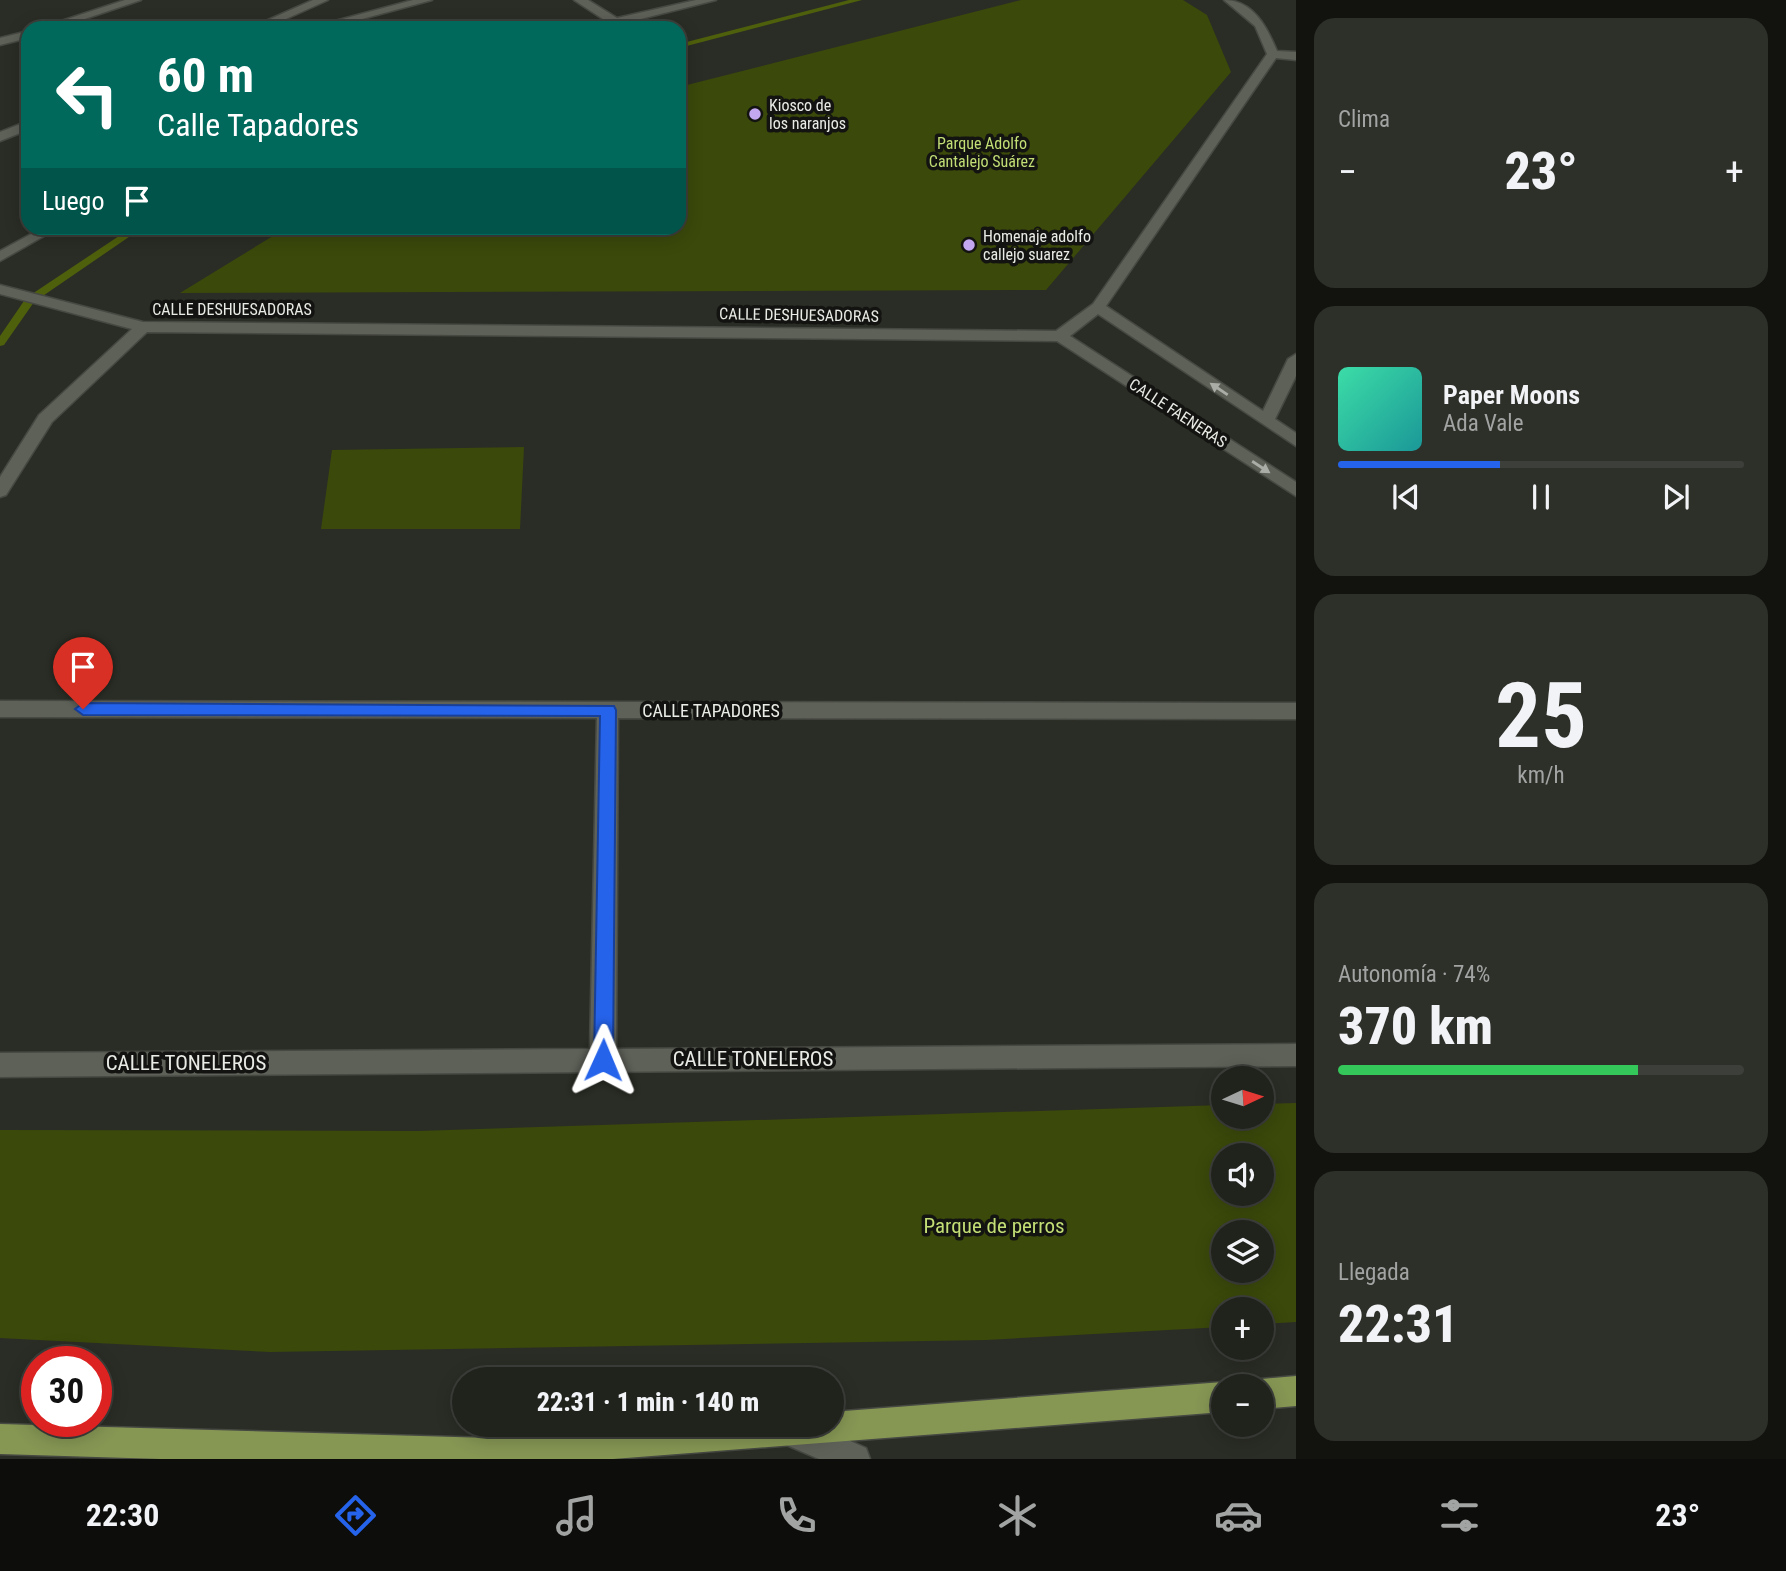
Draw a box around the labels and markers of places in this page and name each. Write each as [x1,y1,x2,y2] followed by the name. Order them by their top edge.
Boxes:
[769,96,846,133] place label: Kiosco de los naranjos
[747,106,763,122] marker: Kiosco de los naranjos
[983,227,1091,264] place label: Homenaje adolfo callejo suarez
[961,237,977,253] marker: Homenaje adolfo callejo suarez
[53,637,113,709] pin

